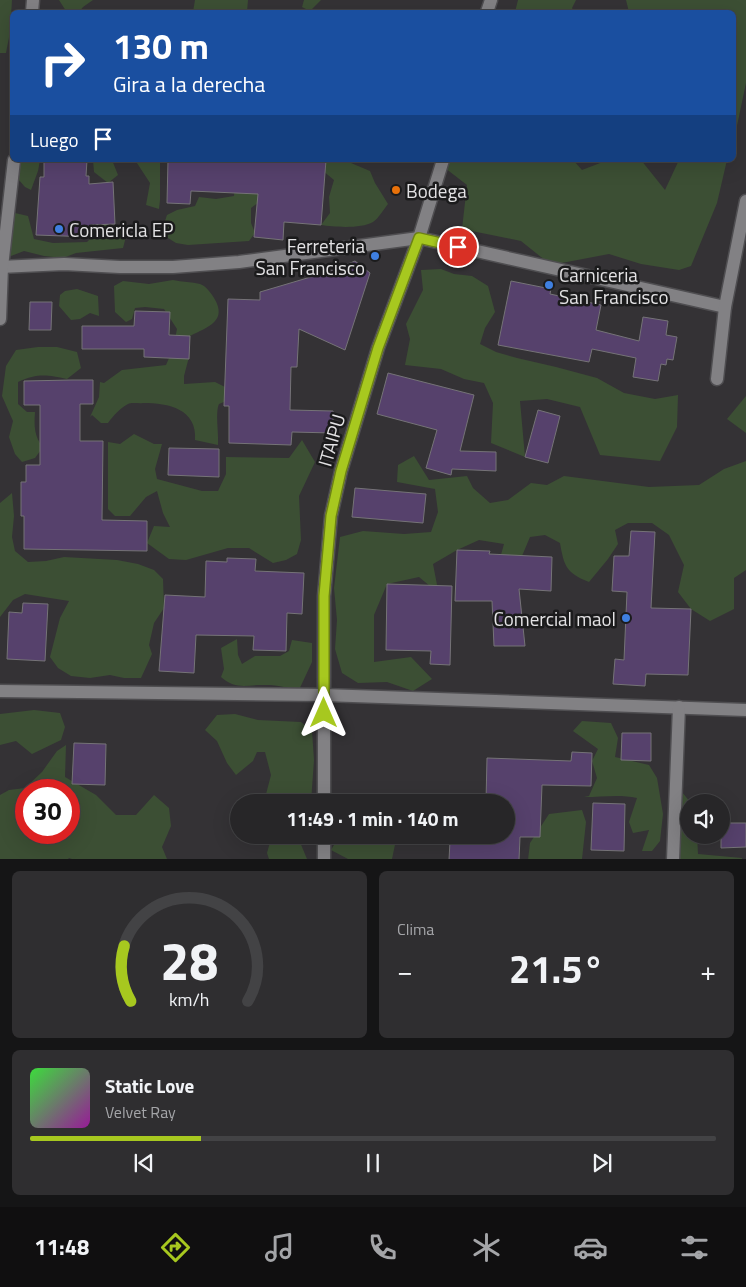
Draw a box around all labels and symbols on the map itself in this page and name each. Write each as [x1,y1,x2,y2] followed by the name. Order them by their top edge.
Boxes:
[406,176,467,205] place label: Bodega
[390,184,402,196] marker: Bodega
[69,215,174,244] place label: Comericla EP
[53,223,65,235] marker: Comericla EP
[437,226,479,268] pin
[255,231,365,282] place label: Ferreteria San Francisco
[369,250,381,262] marker: Ferreteria San Francisco
[559,260,669,311] place label: Carniceria San Francisco
[543,279,555,291] marker: Carniceria San Francisco
[310,410,352,470] street label: ITAIPU
[494,604,616,633] place label: Comercial maol
[620,612,632,624] marker: Comercial maol
[297,686,349,738] position arrow
[15,779,80,844] speed limit sign: 30

